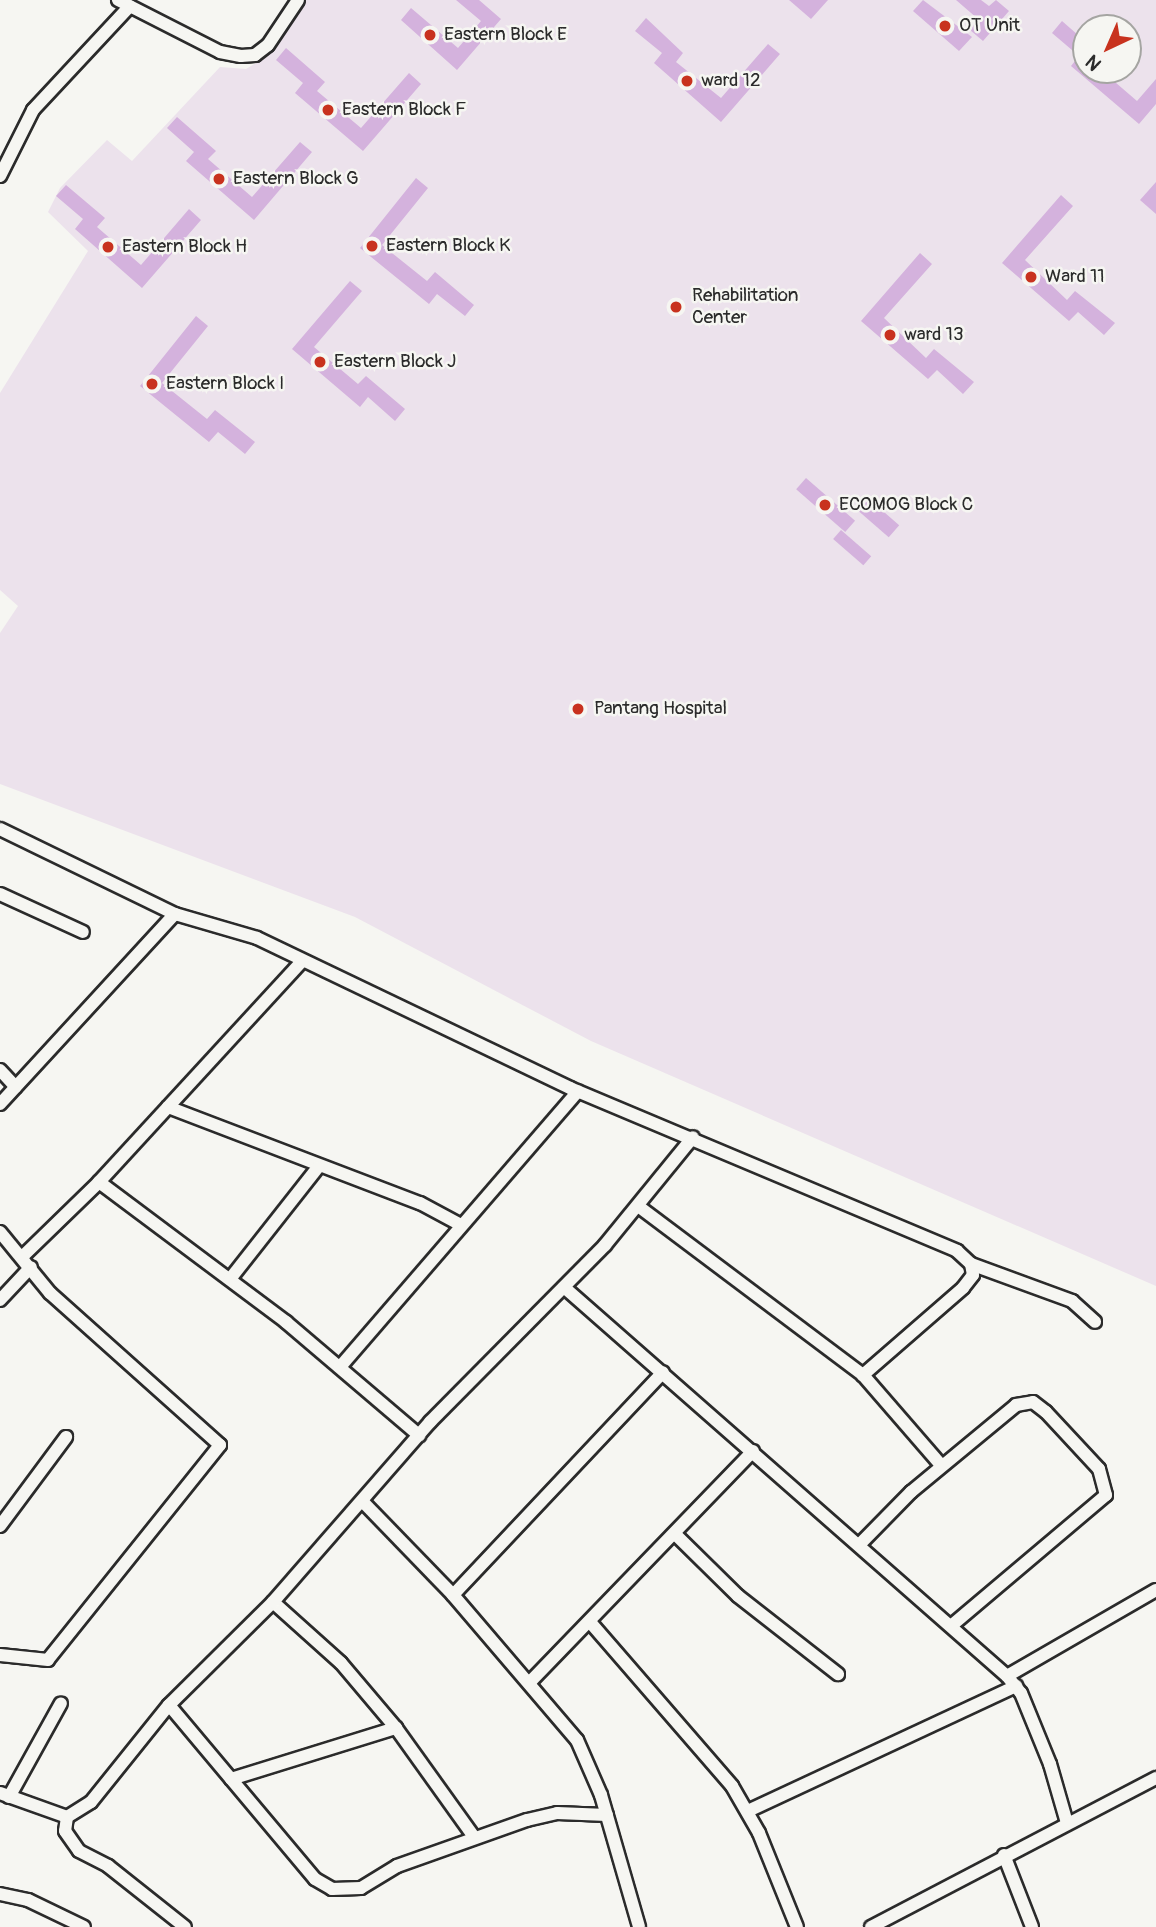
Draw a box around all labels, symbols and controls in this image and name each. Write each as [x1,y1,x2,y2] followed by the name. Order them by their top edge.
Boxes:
[1072,14,1142,84] north arrow
[959,15,1020,37] place label: OT Unit
[937,18,953,34] marker: OT Unit
[444,24,567,46] place label: Eastern Block E
[422,27,438,43] marker: Eastern Block E
[1081,50,1107,76] text: N
[701,70,761,92] place label: ward 12
[679,73,695,89] marker: ward 12
[342,99,467,121] place label: Eastern Block F
[320,102,336,118] marker: Eastern Block F
[233,168,359,190] place label: Eastern Block G
[211,171,227,187] marker: Eastern Block G
[386,235,511,257] place label: Eastern Block K
[122,236,247,258] place label: Eastern Block H
[364,238,380,254] marker: Eastern Block K
[100,239,116,255] marker: Eastern Block H
[1045,266,1105,288] place label: Ward 11
[1023,269,1039,285] marker: Ward 11
[692,285,798,329] place label: Rehabilitation Center
[666,297,686,317] marker: Rehabilitation Center
[904,324,964,346] place label: ward 13
[882,327,898,343] marker: ward 13
[334,351,456,373] place label: Eastern Block J
[312,354,328,370] marker: Eastern Block J
[166,373,284,395] place label: Eastern Block I
[144,376,160,392] marker: Eastern Block I
[839,494,973,516] place label: ECOMOG Block C
[817,497,833,513] marker: ECOMOG Block C
[594,698,727,720] place label: Pantang Hospital
[568,699,588,719] marker: Pantang Hospital

